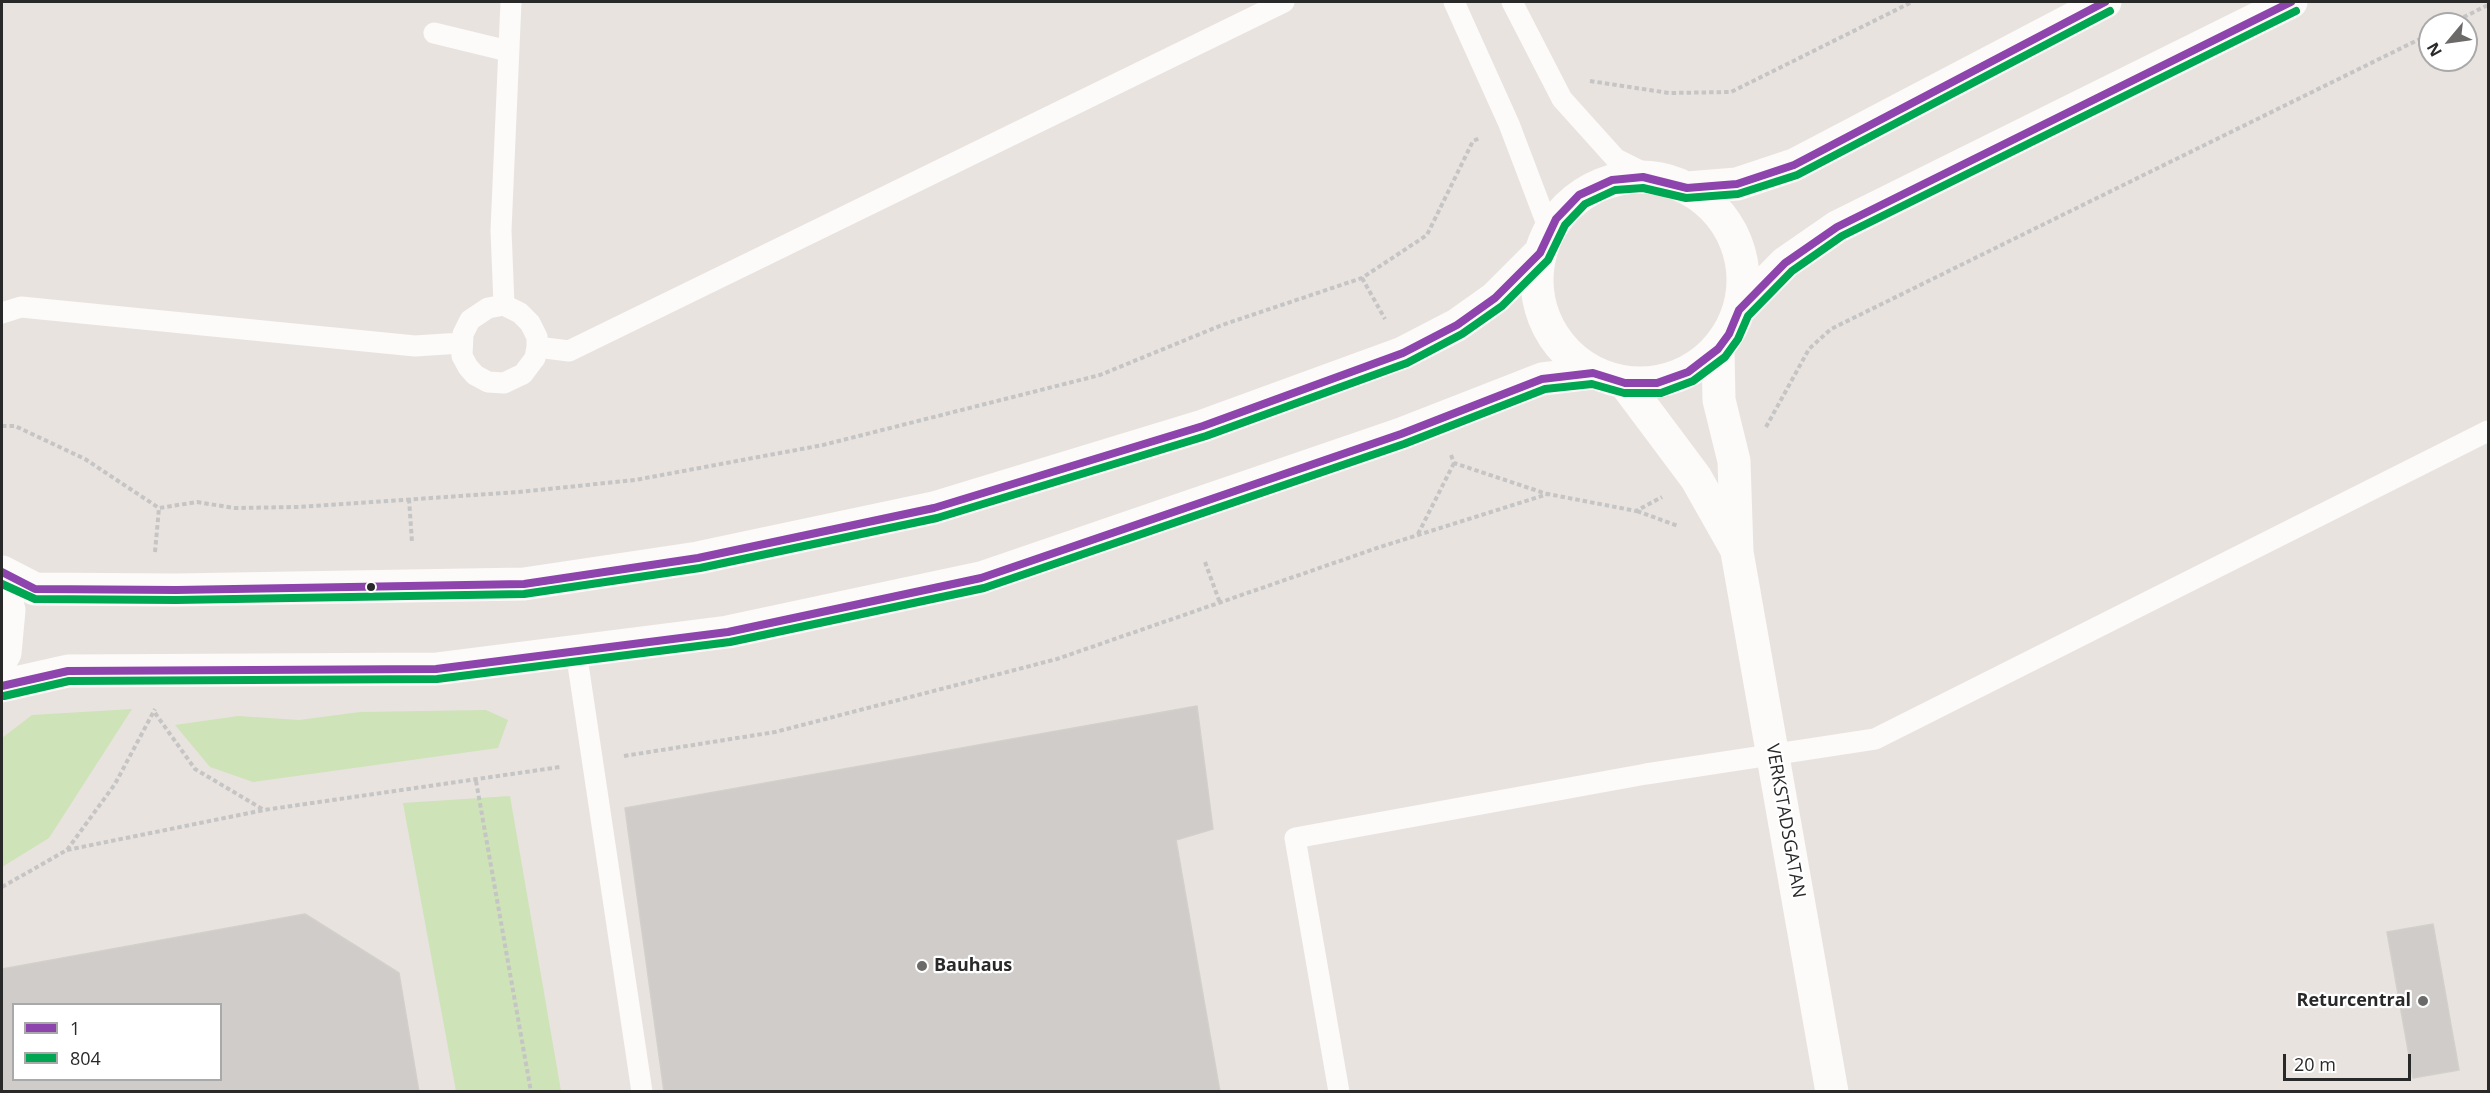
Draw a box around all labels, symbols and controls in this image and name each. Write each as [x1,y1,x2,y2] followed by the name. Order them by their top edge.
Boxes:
[2418,12,2478,72] north arrow
[2421,39,2447,61] text: N
[365,581,377,593] unlabelled marker
[1761,742,1809,900] street label: VERKSTADSGATAN
[934,955,1012,977] place label: Bauhaus
[915,959,929,973] marker: Bauhaus
[2297,990,2411,1012] place label: Returcentral
[2416,994,2430,1008] marker: Returcentral
[12,1003,222,1081] legend
[70,1016,80,1040] text: 1
[2286,1042,2414,1080] scale bar
[70,1046,101,1070] text: 804
[2294,1052,2336,1076] text: 20 m

